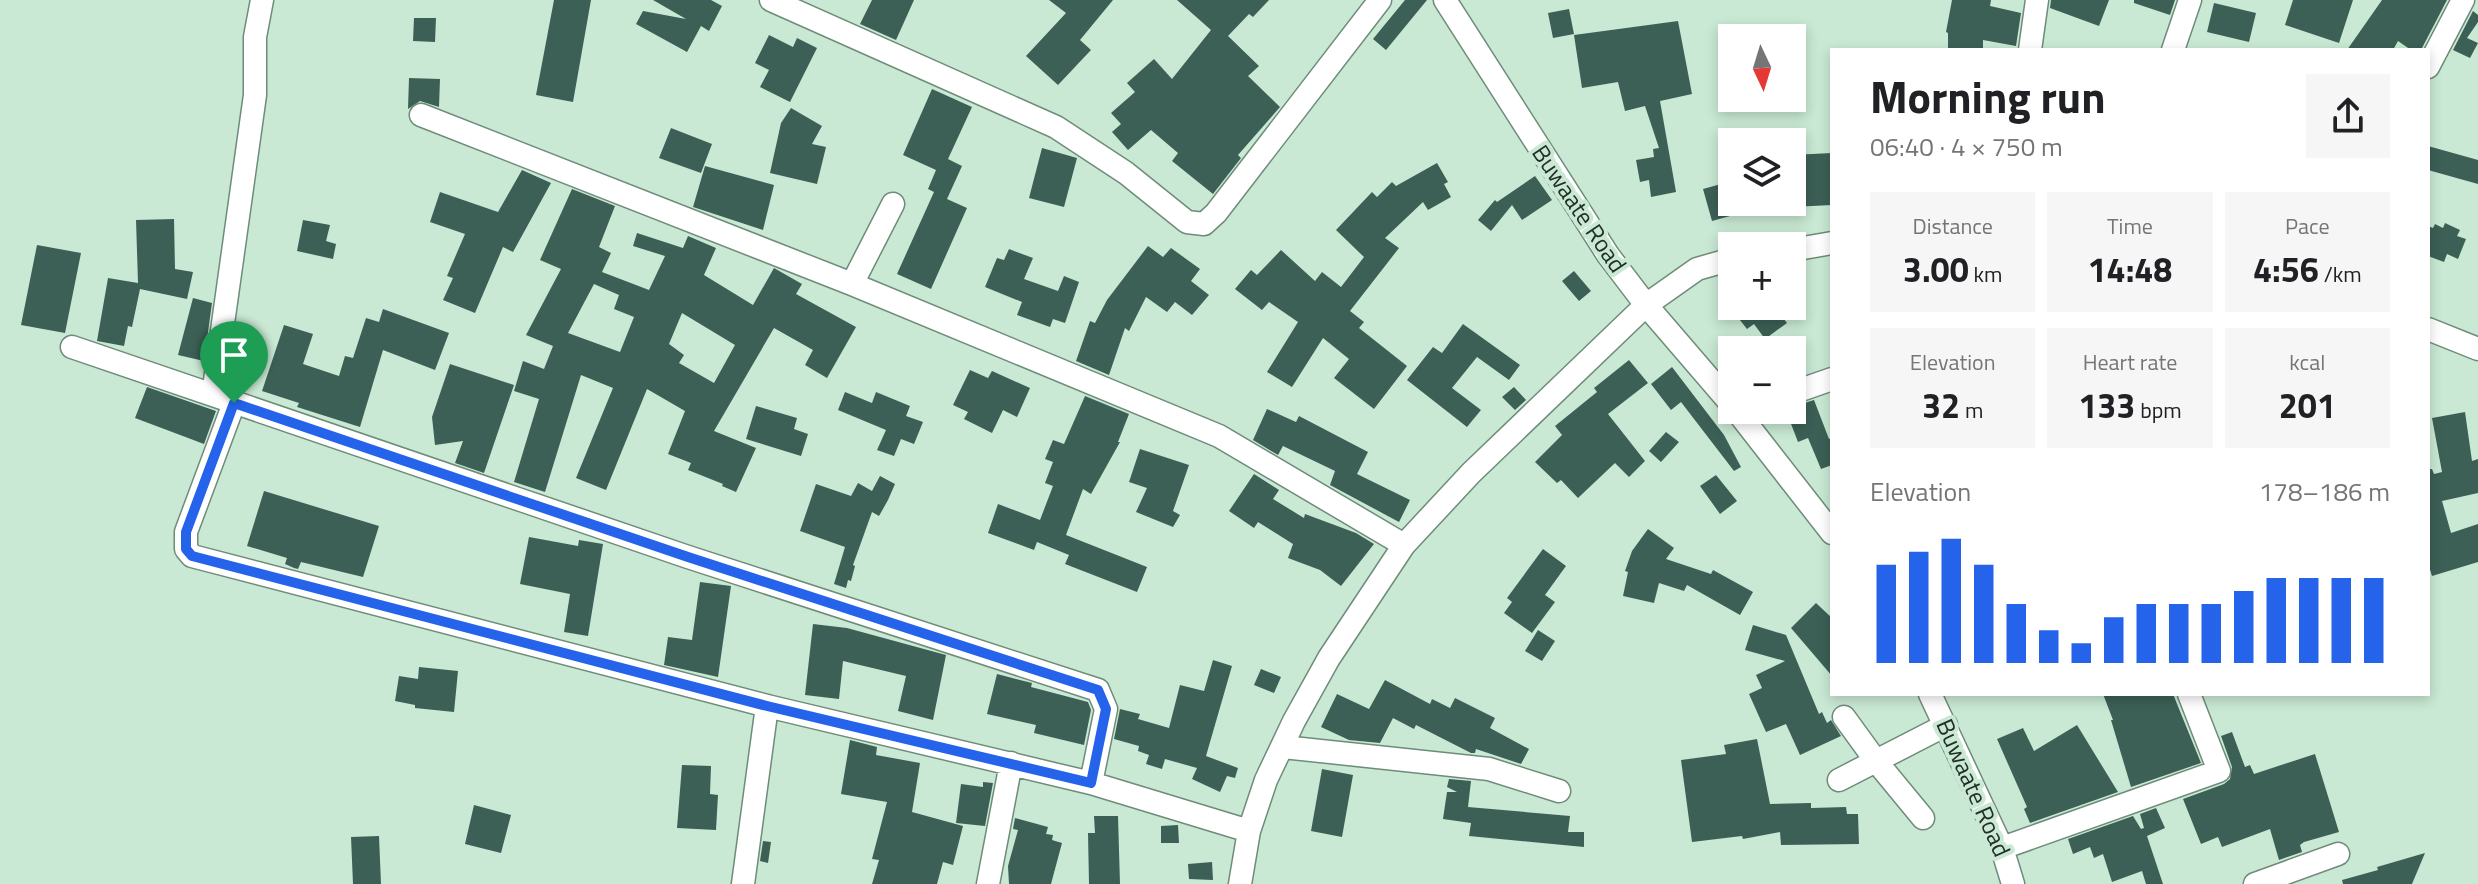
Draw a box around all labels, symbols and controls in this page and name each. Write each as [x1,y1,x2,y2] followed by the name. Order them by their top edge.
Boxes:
[1718,24,1806,112] north arrow
[1718,24,1806,424] map controls
[1870,63,2106,130] text: Morning run
[2306,74,2390,158] button: share
[1870,127,2063,166] text: 06:40 · 4 × 750 m
[1718,128,1806,216] button: layers
[1524,137,1636,280] street label: Buwaate Road
[1912,209,1993,243] text: Distance
[2107,209,2153,243] text: Time
[2285,209,2330,243] text: Pace
[1718,232,1806,320] button: +
[1903,243,1969,295] text: 3.00
[2088,243,2172,295] text: 14:48
[2253,243,2319,295] text: 4:56
[1969,257,2002,291] text: km
[2319,257,2362,291] text: /km
[200,321,268,403] pin
[212,333,256,377] icon: arrive
[1718,336,1806,424] button: −
[1910,345,1995,379] text: Elevation
[2083,345,2177,379] text: Heart rate
[2289,345,2325,379] text: kcal
[1922,379,1960,431] text: 32
[2078,379,2135,431] text: 133
[2279,379,2336,431] text: 201
[1960,393,1983,427] text: m
[2135,393,2182,427] text: bpm
[1870,472,1971,511] text: Elevation
[2259,472,2390,511] text: 178–186 m
[1927,713,2020,862] street label: Buwaate Road

